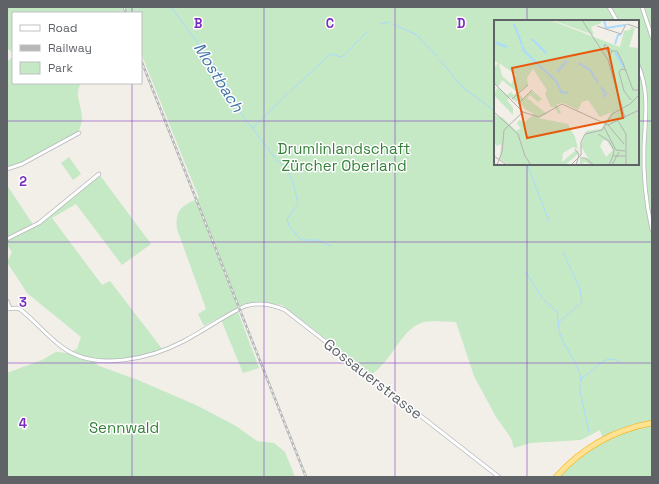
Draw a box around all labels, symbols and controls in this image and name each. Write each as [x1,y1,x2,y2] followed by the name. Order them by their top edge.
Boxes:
[12,12,142,84] legend
[194,15,203,32] text: B
[326,15,334,32] text: C
[457,15,466,32] text: D
[48,20,77,36] text: Road
[494,20,639,165] inset map
[189,39,249,117] water label: Mostbach
[48,40,92,56] text: Railway
[48,60,73,76] text: Park
[278,139,411,175] park label: Drumlinlandschaft Zürcher Oberland
[19,173,27,190] text: 2
[19,294,27,311] text: 3
[320,334,427,423] street label: Gossauerstrasse
[19,415,27,432] text: 4
[89,418,159,437] park label: Sennwald

